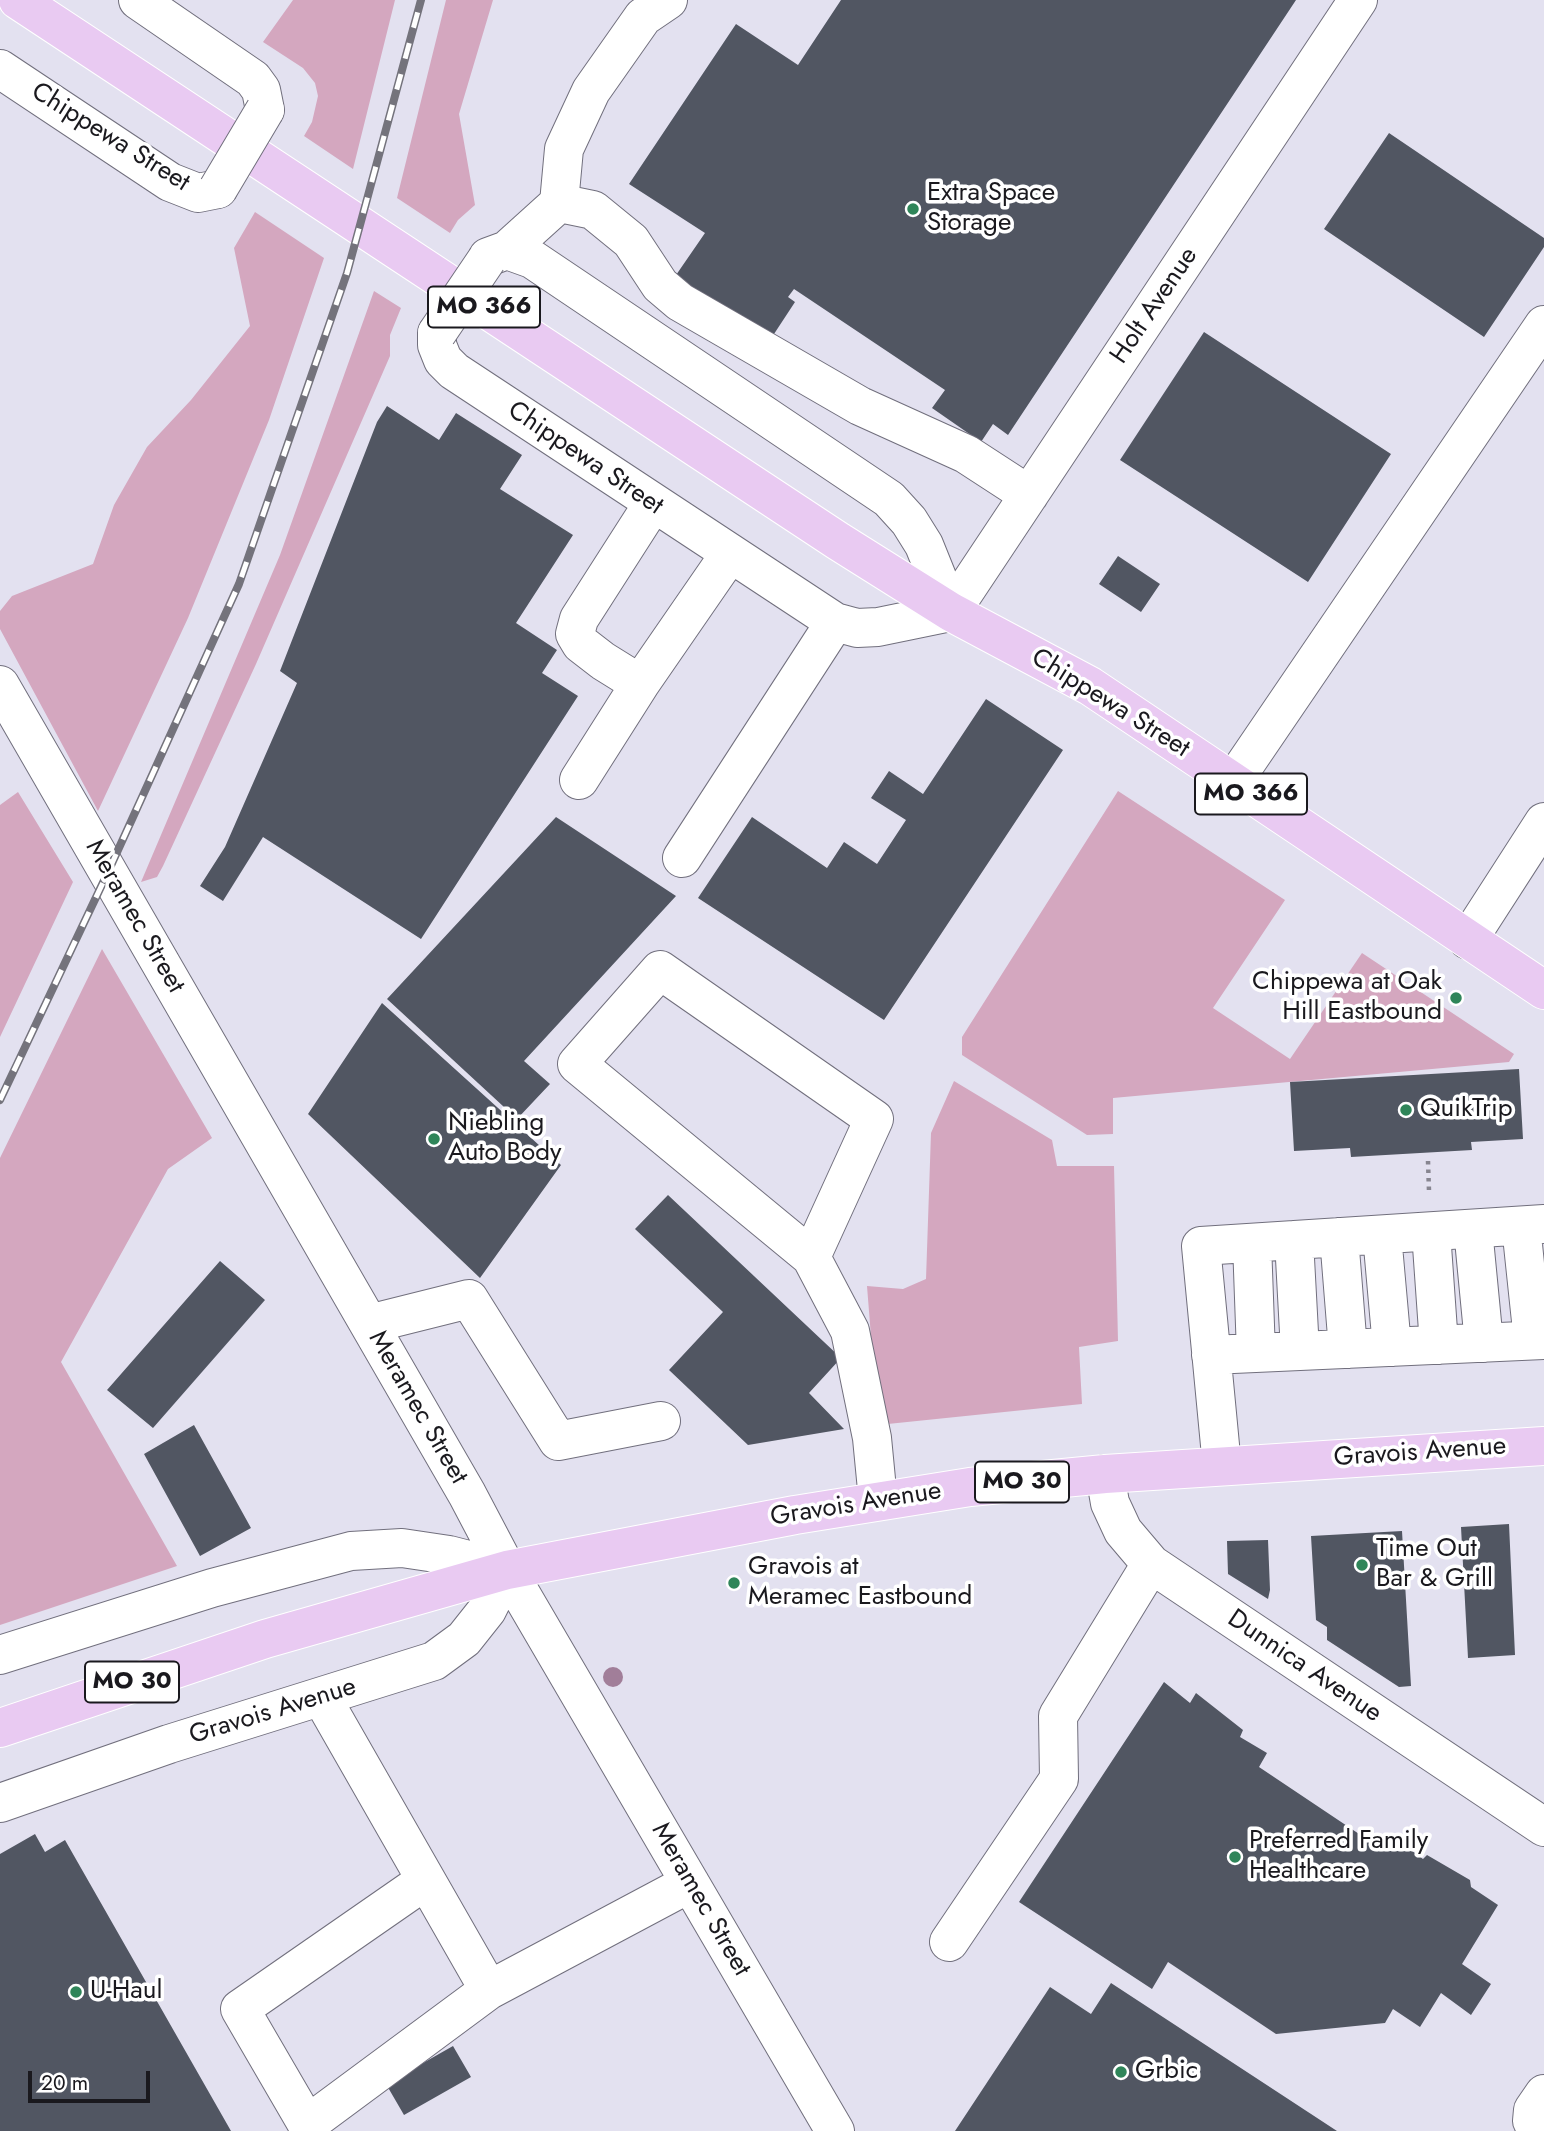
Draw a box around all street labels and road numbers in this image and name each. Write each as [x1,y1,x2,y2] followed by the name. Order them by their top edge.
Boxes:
[25,77,195,199] street label: Chippewa Street
[1105,242,1205,370] street label: Holt Avenue
[428,286,540,328] road number: MO 366
[501,395,669,523] street label: Chippewa Street
[1025,643,1195,765] street label: Chippewa Street
[1195,774,1307,814] road number: MO 366
[78,835,190,999] street label: Meramec Street
[361,1326,473,1490] street label: Meramec Street
[1333,1431,1507,1475] street label: Gravois Avenue
[975,1462,1069,1502] road number: MO 30
[768,1476,944,1534] street label: Gravois Avenue
[1221,1604,1387,1730] street label: Dunnica Avenue
[85,1662,179,1702] road number: MO 30
[186,1672,360,1752] street label: Gravois Avenue
[644,1818,756,1982] street label: Meramec Street

